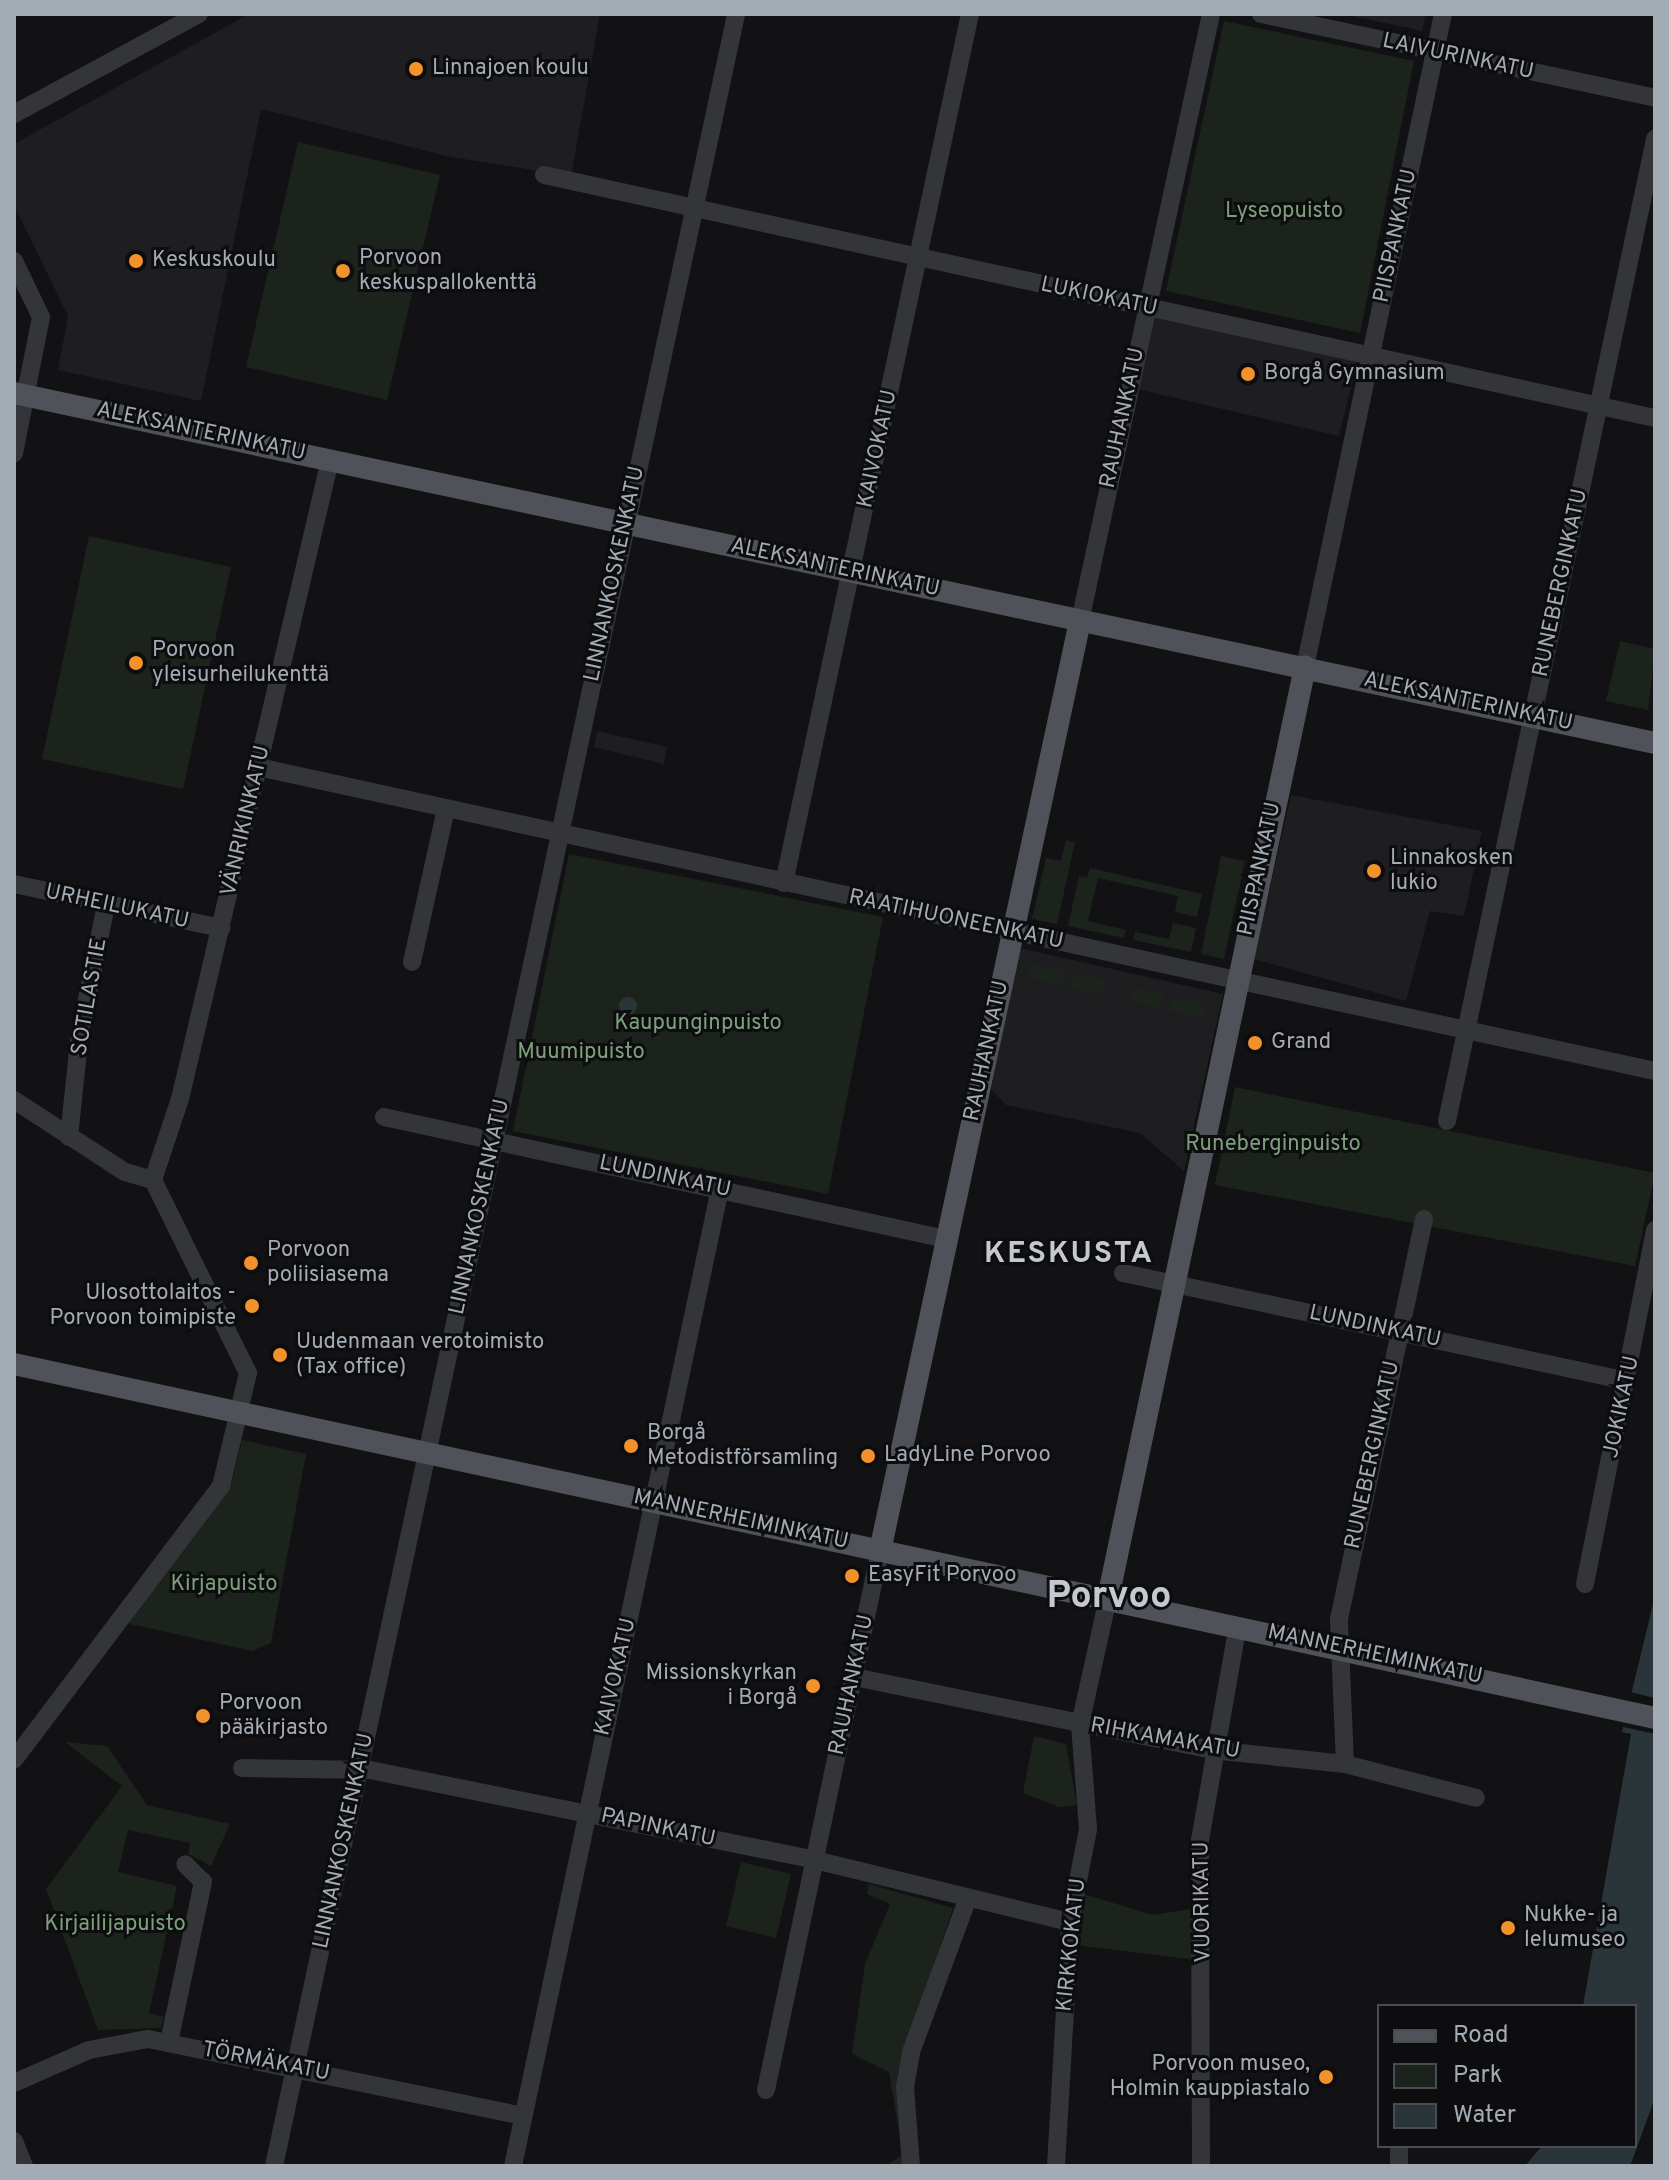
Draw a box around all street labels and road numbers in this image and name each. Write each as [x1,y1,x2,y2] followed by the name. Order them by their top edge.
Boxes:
[1380,28,1536,86] street label: LAIVURINKATU
[1369,167,1423,305] street label: PIISPANKATU
[1038,272,1160,322] street label: LUKIOKATU
[1095,345,1151,491] street label: RAUHANKATU
[853,388,903,510] street label: KAIVOKATU
[94,397,308,467] street label: ALEKSANTERINKATU
[579,464,651,684] street label: LINNANKOSKENKATU
[1528,487,1594,679] street label: RUNEBERGINKATU
[728,533,942,603] street label: ALEKSANTERINKATU
[1361,667,1575,737] street label: ALEKSANTERINKATU
[216,743,276,899] street label: VÄNRIKINKATU
[1233,800,1287,938] street label: PIISPANKATU
[43,879,191,935] street label: URHEILUKATU
[846,884,1066,956] street label: RAATIHUONEENKATU
[67,936,113,1058] street label: SOTILASTIE
[959,978,1015,1124] street label: RAUHANKATU
[444,1097,516,1317] street label: LINNANKOSKENKATU
[597,1150,733,1204] street label: LUNDINKATU
[1307,1300,1443,1354] street label: LUNDINKATU
[1598,1354,1646,1460] street label: JOKIKATU
[1340,1359,1406,1551] street label: RUNEBERGINKATU
[631,1484,851,1556] street label: MANNERHEIMINKATU
[824,1612,880,1758] street label: RAUHANKATU
[590,1616,642,1738] street label: KAIVOKATU
[1265,1619,1485,1691] street label: MANNERHEIMINKATU
[1088,1713,1242,1765] street label: RIHKAMAKATU
[308,1731,380,1951] street label: LINNANKOSKENKATU
[598,1803,718,1853] street label: PAPINKATU
[1189,1841,1217,1963] street label: VUORIKATU
[1052,1877,1092,2013] street label: KIRKKOKATU
[200,2037,332,2087] street label: TÖRMÄKATU

